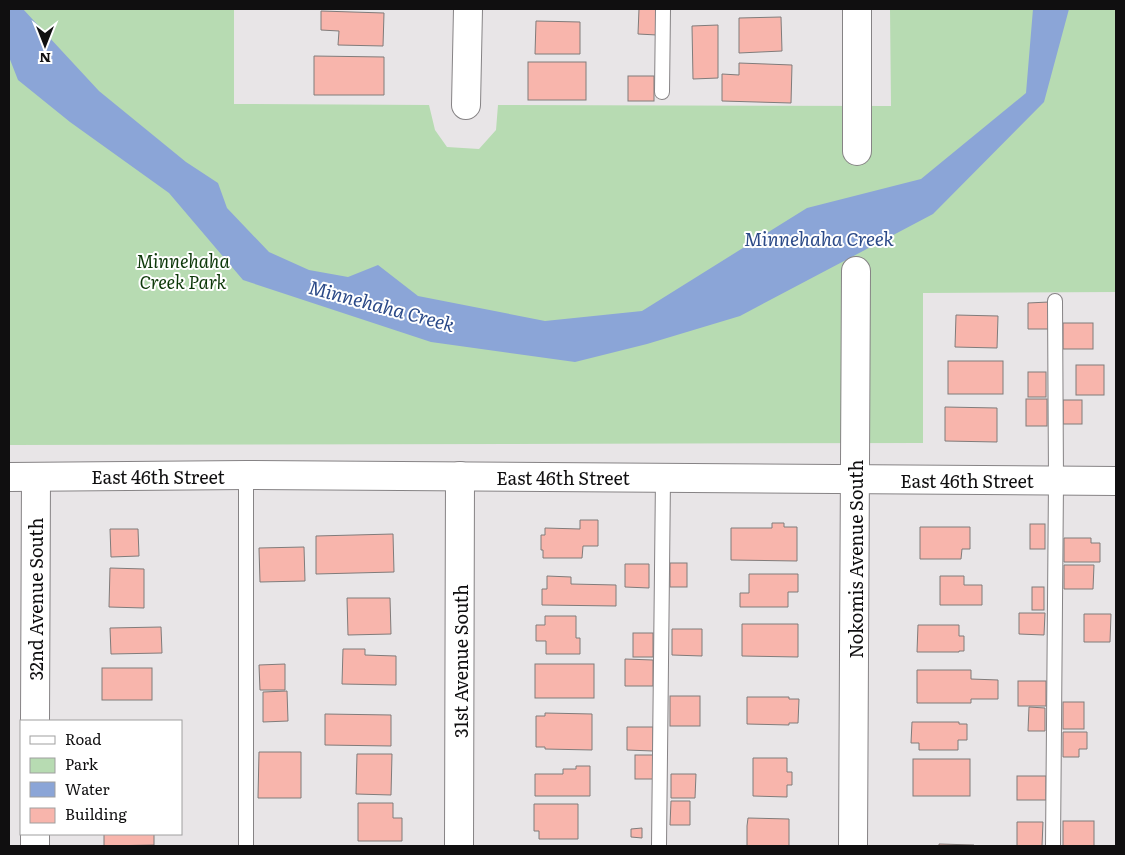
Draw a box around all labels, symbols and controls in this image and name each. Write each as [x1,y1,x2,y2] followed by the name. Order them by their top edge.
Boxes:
[20,20,70,70] north arrow
[39,49,51,69] text: N
[744,224,895,252] water label: Minnehaha Creek
[136,247,230,295] park label: Minnehaha Creek Park
[306,272,459,338] water label: Minnehaha Creek
[842,460,869,658] street label: Nokomis Avenue South
[91,463,226,490] street label: East 46th Street
[496,464,631,491] street label: East 46th Street
[900,467,1035,494] street label: East 46th Street
[22,517,49,680] street label: 32nd Avenue South
[447,584,474,738] street label: 31st Avenue South
[20,720,182,835] legend
[65,727,101,750] text: Road
[65,752,99,775] text: Park
[65,777,110,800] text: Water
[65,802,127,825] text: Building

